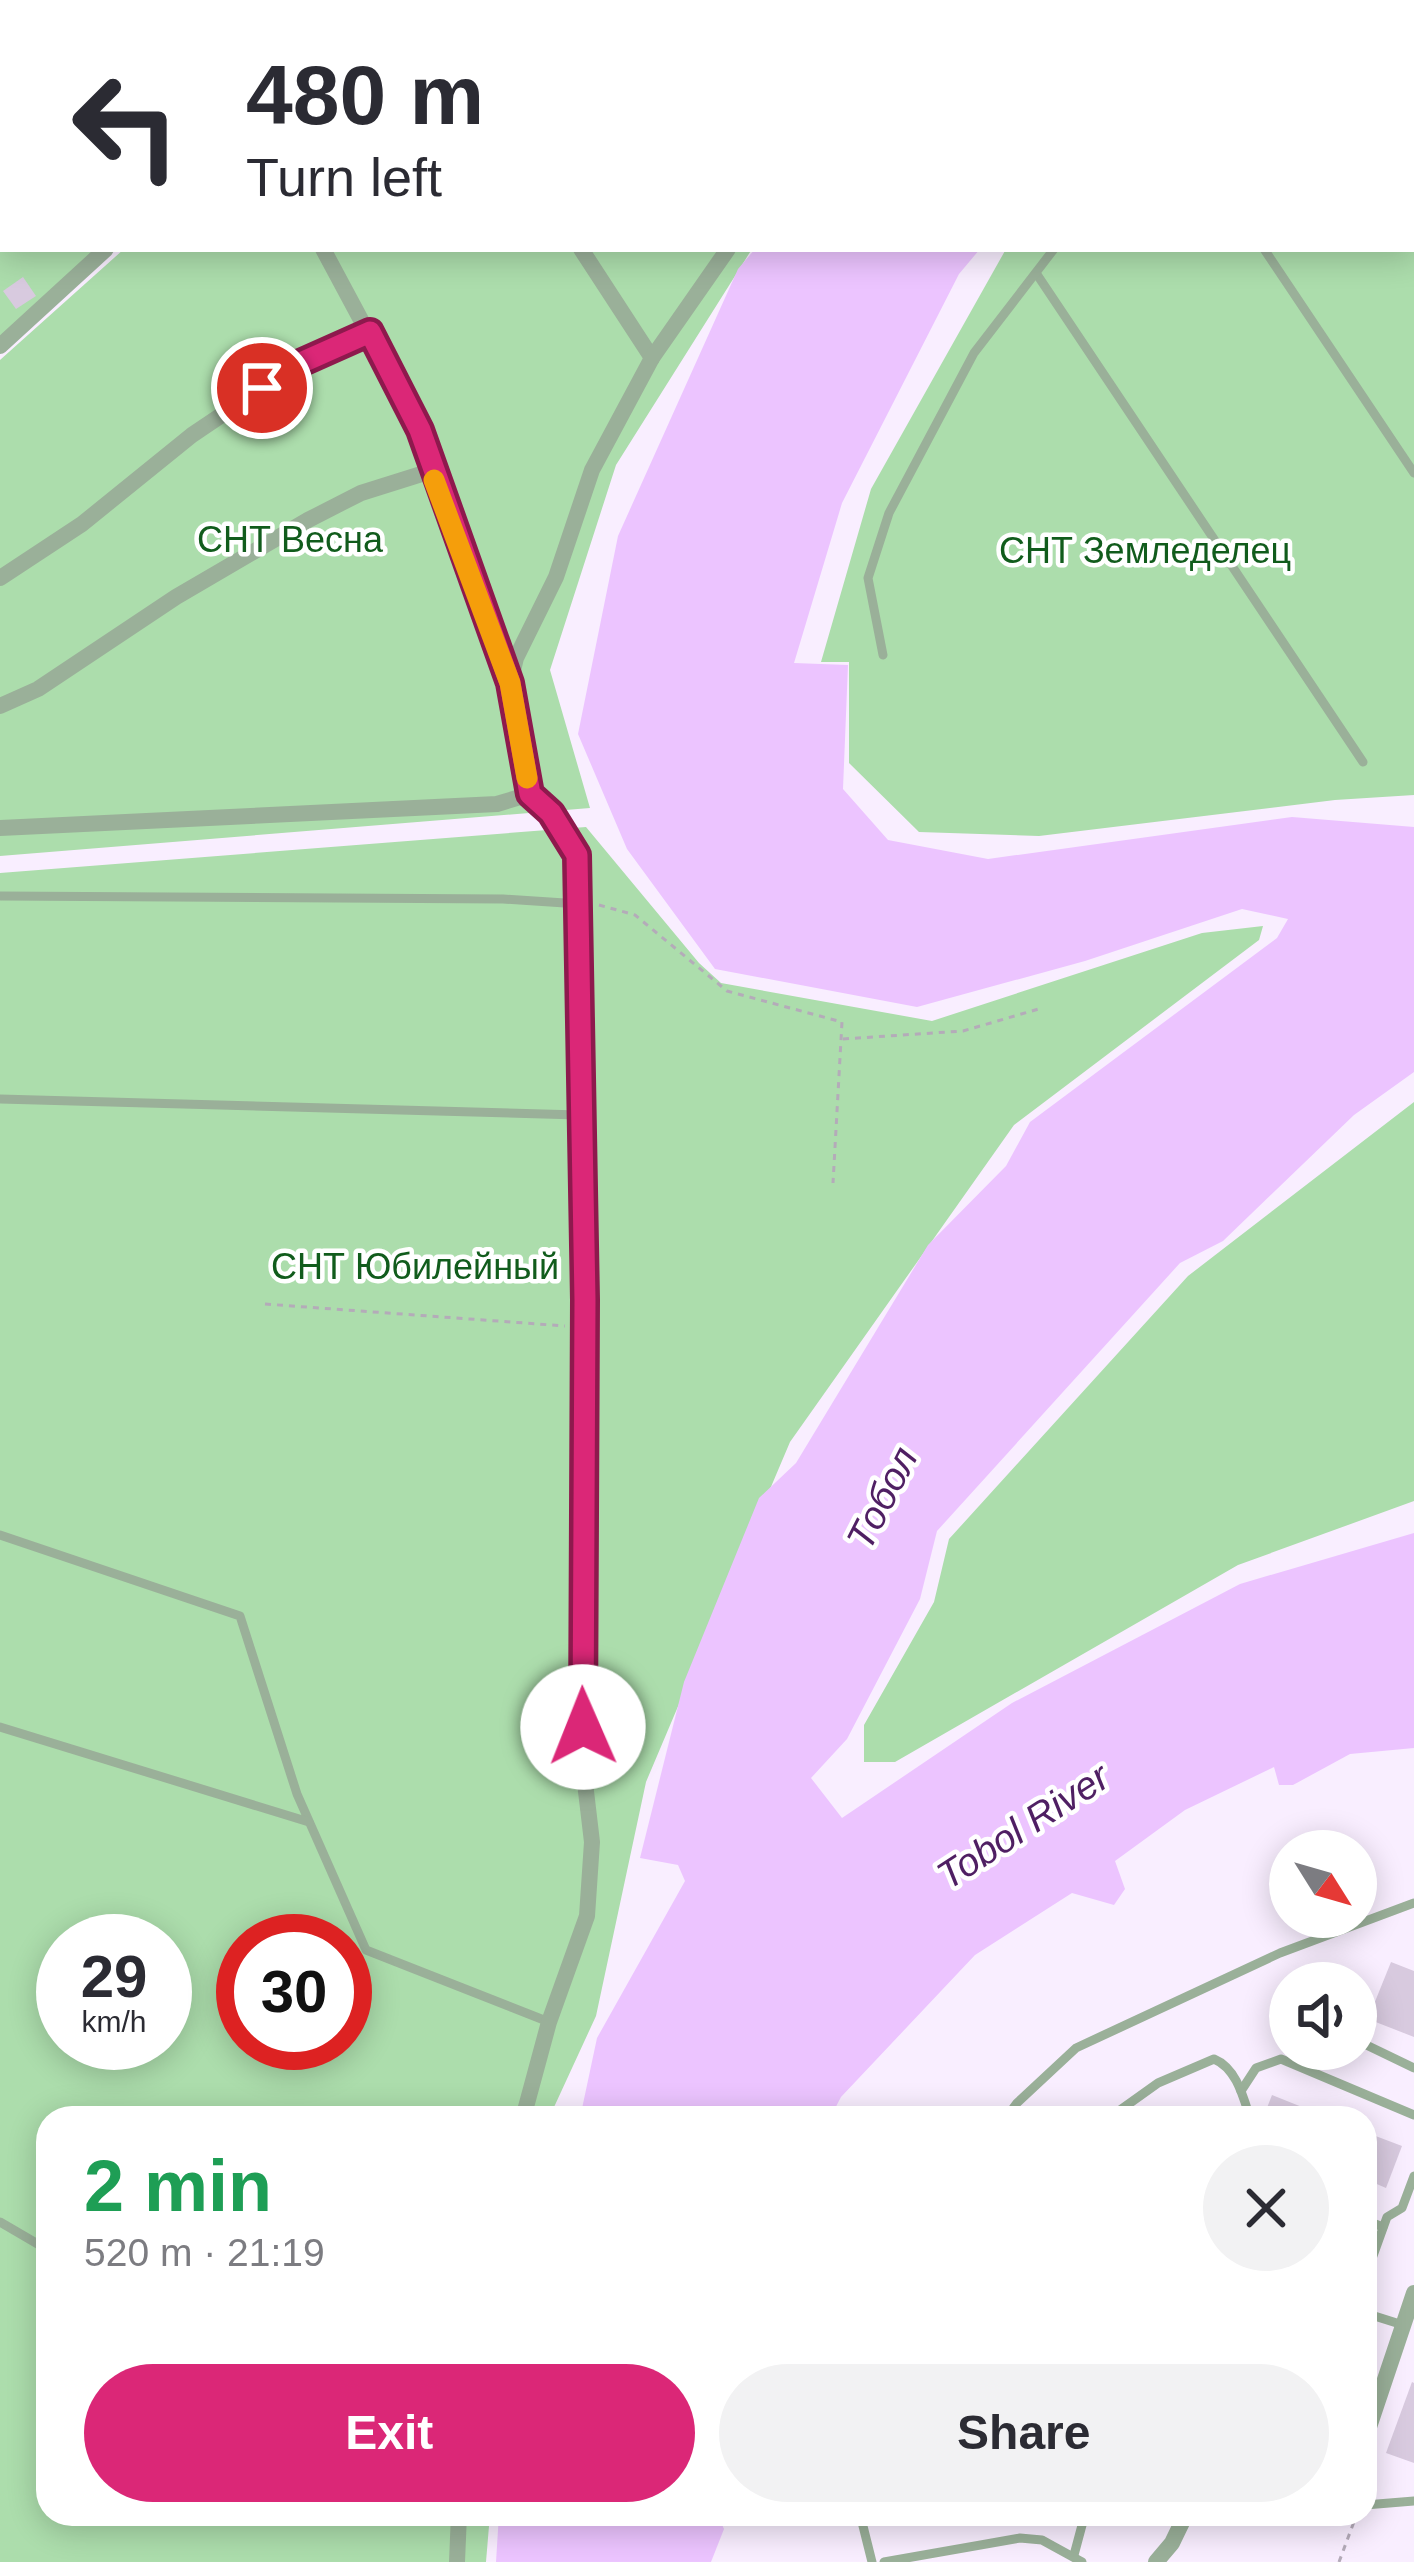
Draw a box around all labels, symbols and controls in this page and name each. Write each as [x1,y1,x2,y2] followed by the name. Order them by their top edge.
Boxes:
[48,48,204,204] icon: left
[246,48,484,142] text: 480 m
[246,147,442,207] text: Turn left
[211,337,313,439] pin
[229,355,295,421] icon: arrive
[197,519,384,560] park label: СНТ Весна
[999,530,1291,571] park label: СНТ Земледелец
[271,1246,559,1287] park label: СНТ Юбилейный
[838,1440,926,1556] water label: Тобол
[520,1664,646,1790] position arrow
[929,1754,1119,1897] water label: Tobol River
[1269,1830,1377,1938] north arrow
[1269,1830,1377,2070] map controls
[216,1914,372,2070] speed limit sign: 30
[81,1943,147,2010] text: 29
[1269,1962,1377,2070] button: sound
[81,2005,147,2038] text: km/h
[1203,2145,1329,2271] button: close
[84,2146,272,2226] text: 2 min
[84,2231,325,2274] text: 520 m · 21:19
[84,2364,695,2502] button: Exit
[719,2364,1329,2502] button: Share

